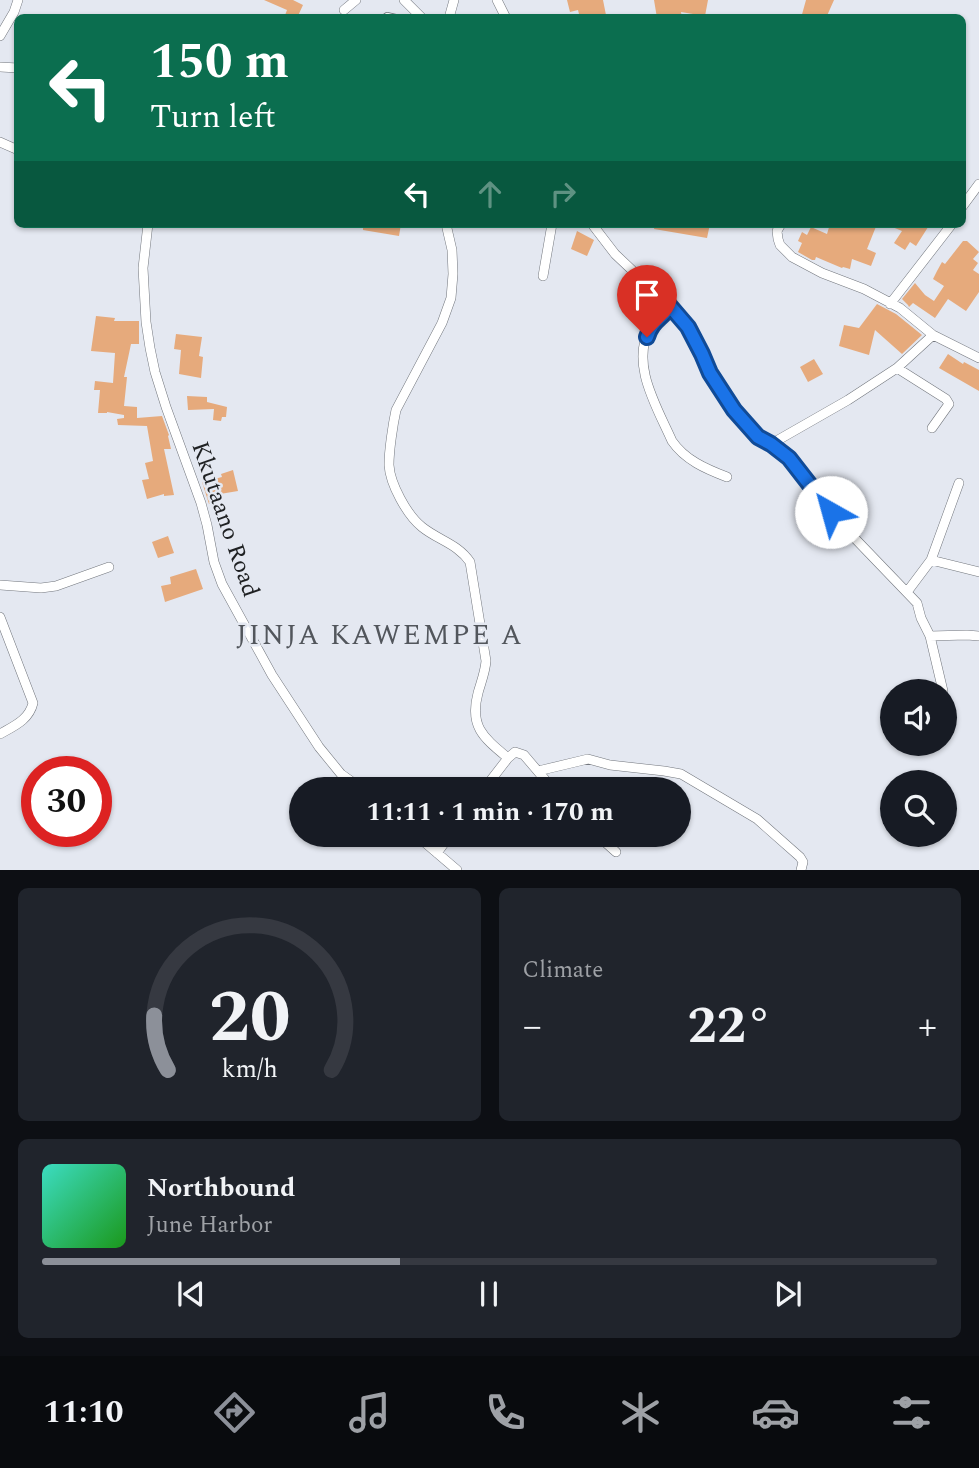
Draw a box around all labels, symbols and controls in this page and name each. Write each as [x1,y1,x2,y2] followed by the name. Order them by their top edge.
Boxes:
[150,25,289,100] text: 150 m
[35,42,126,133] icon: left
[150,93,276,142] text: Turn left
[398,175,436,213] icon: left
[471,175,509,213] icon: ahead
[544,175,582,213] icon: right
[617,265,677,337] pin
[628,276,666,314] icon: arrive
[182,437,269,602] street label: Kkutaano Road
[794,475,868,549] position arrow
[236,614,524,657] district label: JINJA KAWEMPE A
[880,679,957,847] map controls
[880,679,957,756] button: sound
[21,756,112,847] speed limit sign: 30
[880,770,957,847] button: search
[366,792,614,832] text: 11:11 · 1 min · 170 m
[523,953,603,988] text: Climate
[208,964,290,1075] text: 20
[688,987,772,1066] text: 22°
[523,998,542,1056] text: −
[918,998,937,1056] text: +
[221,1051,277,1089] text: km/h
[147,1168,295,1208] text: Northbound
[147,1208,272,1243] text: June Harbor
[172,1275,210,1313] icon: previous
[470,1275,508,1313] icon: pause
[769,1275,807,1313] icon: next
[43,1388,124,1437] text: 11:10
[210,1388,259,1437] icon: directions
[345,1388,394,1437] icon: music
[481,1388,530,1437] icon: phone
[616,1388,665,1437] icon: climate
[751,1388,800,1437] icon: car
[887,1388,936,1437] icon: filters

